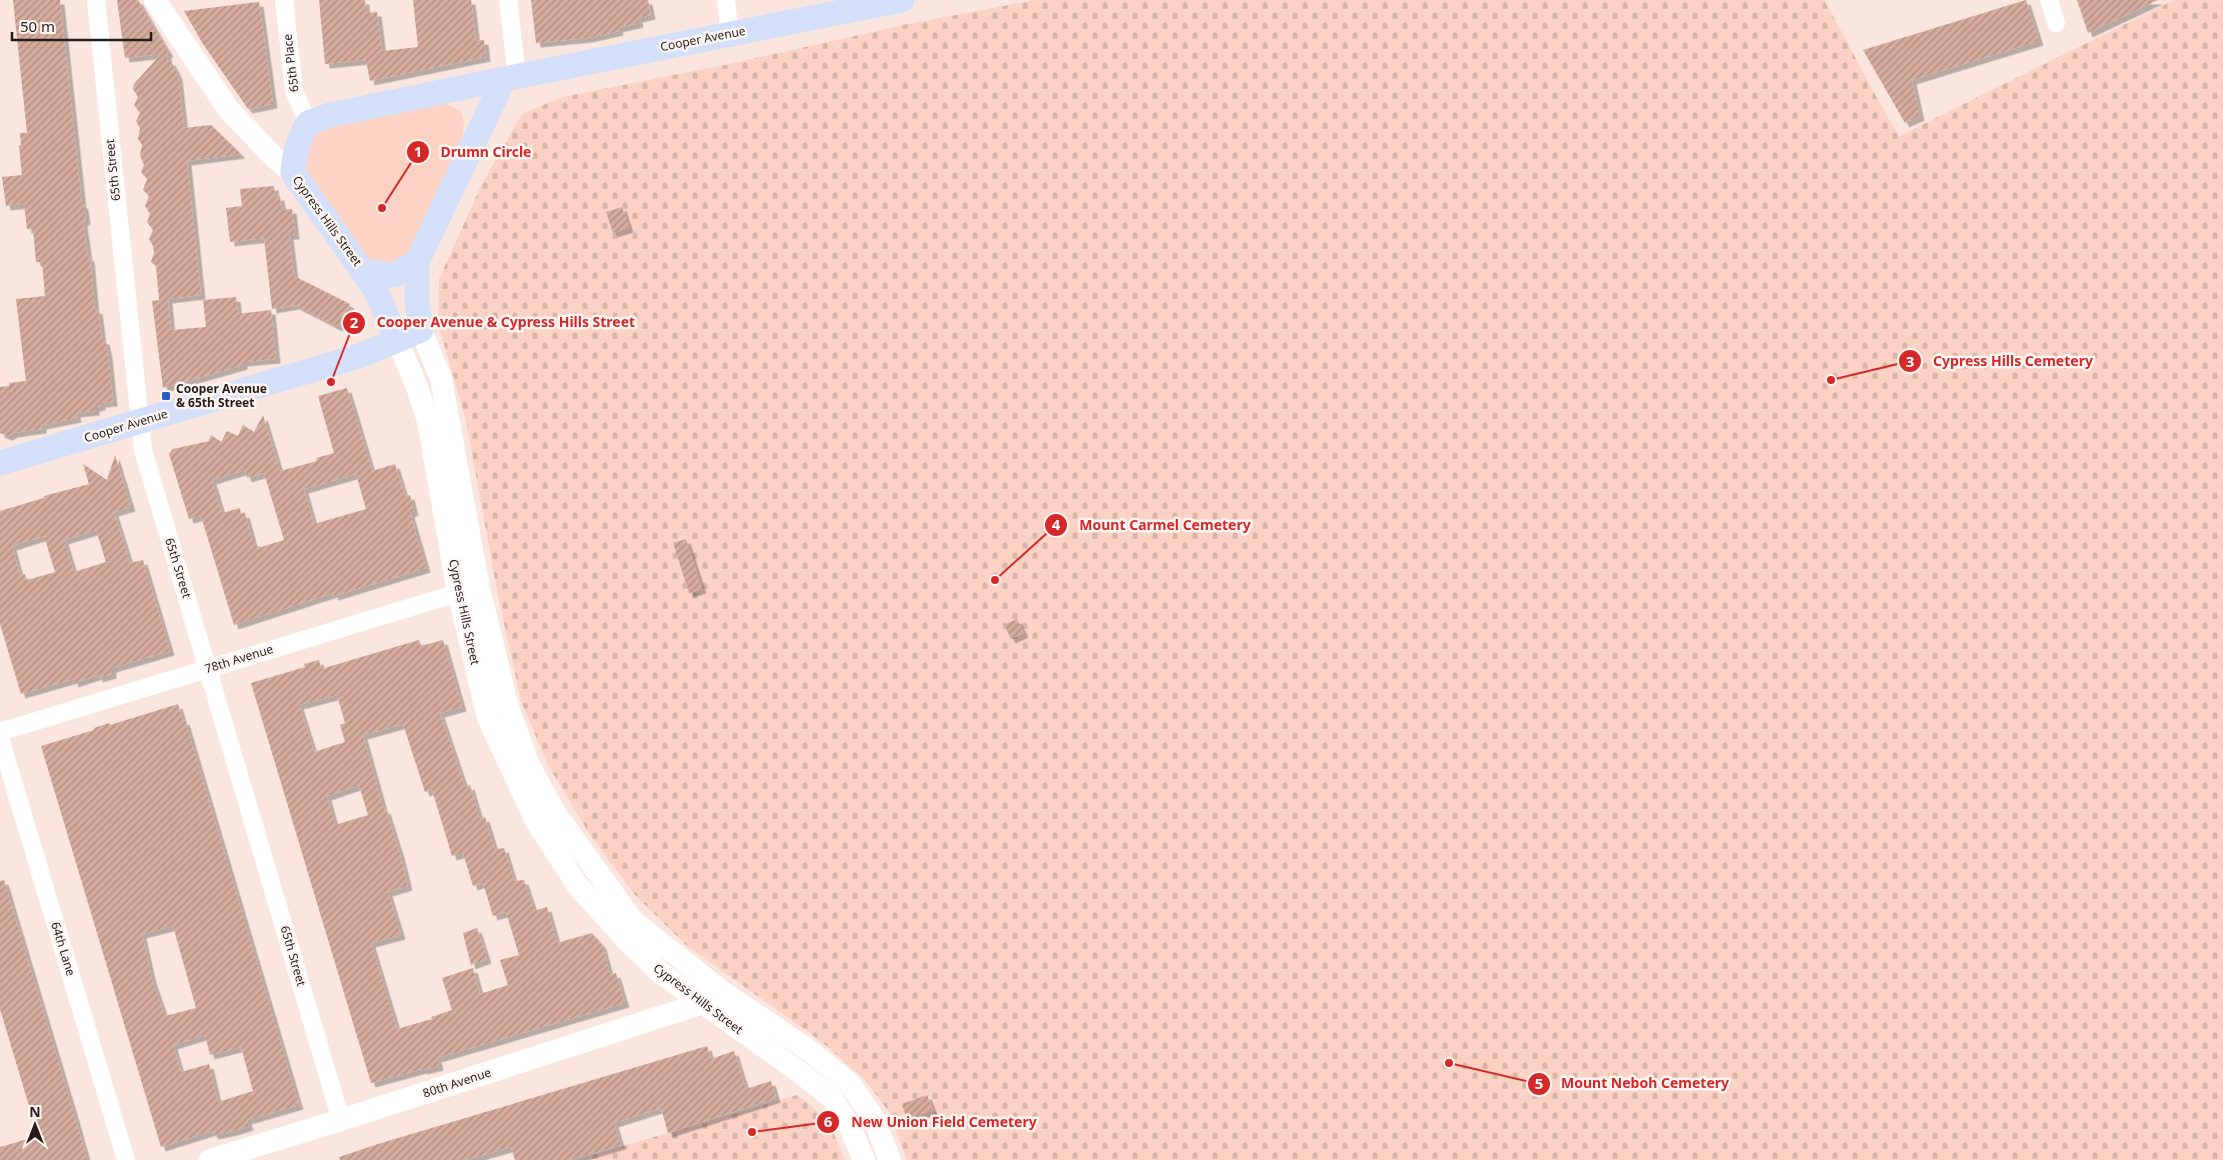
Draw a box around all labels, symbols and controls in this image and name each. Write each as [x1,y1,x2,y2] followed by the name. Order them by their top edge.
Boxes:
[12,10,151,42] scale bar
[20,16,55,36] text: 50 m
[659,22,747,55] street label: Cooper Avenue
[278,33,302,93] street label: 65th Place
[101,138,124,202] street label: 65th Street
[406,138,542,167] callout: Drumn Circle
[414,141,422,161] text: 1
[441,142,531,161] text: Drumn Circle
[289,172,366,270] street label: Cypress Hills Street
[342,308,645,337] callout: Cooper Avenue & Cypress Hills Street
[350,312,359,332] text: 2
[377,312,635,331] text: Cooper Avenue & Cypress Hills Street
[1898,347,2103,376] callout: Cypress Hills Cemetery
[1906,351,1914,371] text: 3
[1933,351,2093,370] text: Cypress Hills Cemetery
[176,380,267,411] place label: Cooper Avenue & 65th Street
[160,390,172,402] marker: Cooper Avenue & 65th Street
[82,405,170,446] street label: Cooper Avenue
[1044,511,1260,540] callout: Mount Carmel Cemetery
[1052,514,1061,534] text: 4
[1079,515,1251,534] text: Mount Carmel Cemetery
[161,536,196,601] street label: 65th Street
[445,557,484,667] street label: Cypress Hills Street
[203,640,275,677] street label: 78th Avenue
[47,920,80,978] street label: 64th Lane
[277,924,310,989] street label: 65th Street
[650,959,747,1038] street label: Cypress Hills Street
[421,1063,493,1102] street label: 80th Avenue
[1526,1069,1739,1098] callout: Mount Neboh Cemetery
[1535,1073,1543,1093] text: 5
[1561,1073,1729,1092] text: Mount Neboh Cemetery
[10,1100,60,1150] north arrow
[29,1102,41,1121] text: N
[816,1108,1046,1137] callout: New Union Field Cemetery
[824,1111,833,1131] text: 6
[851,1112,1037,1131] text: New Union Field Cemetery

